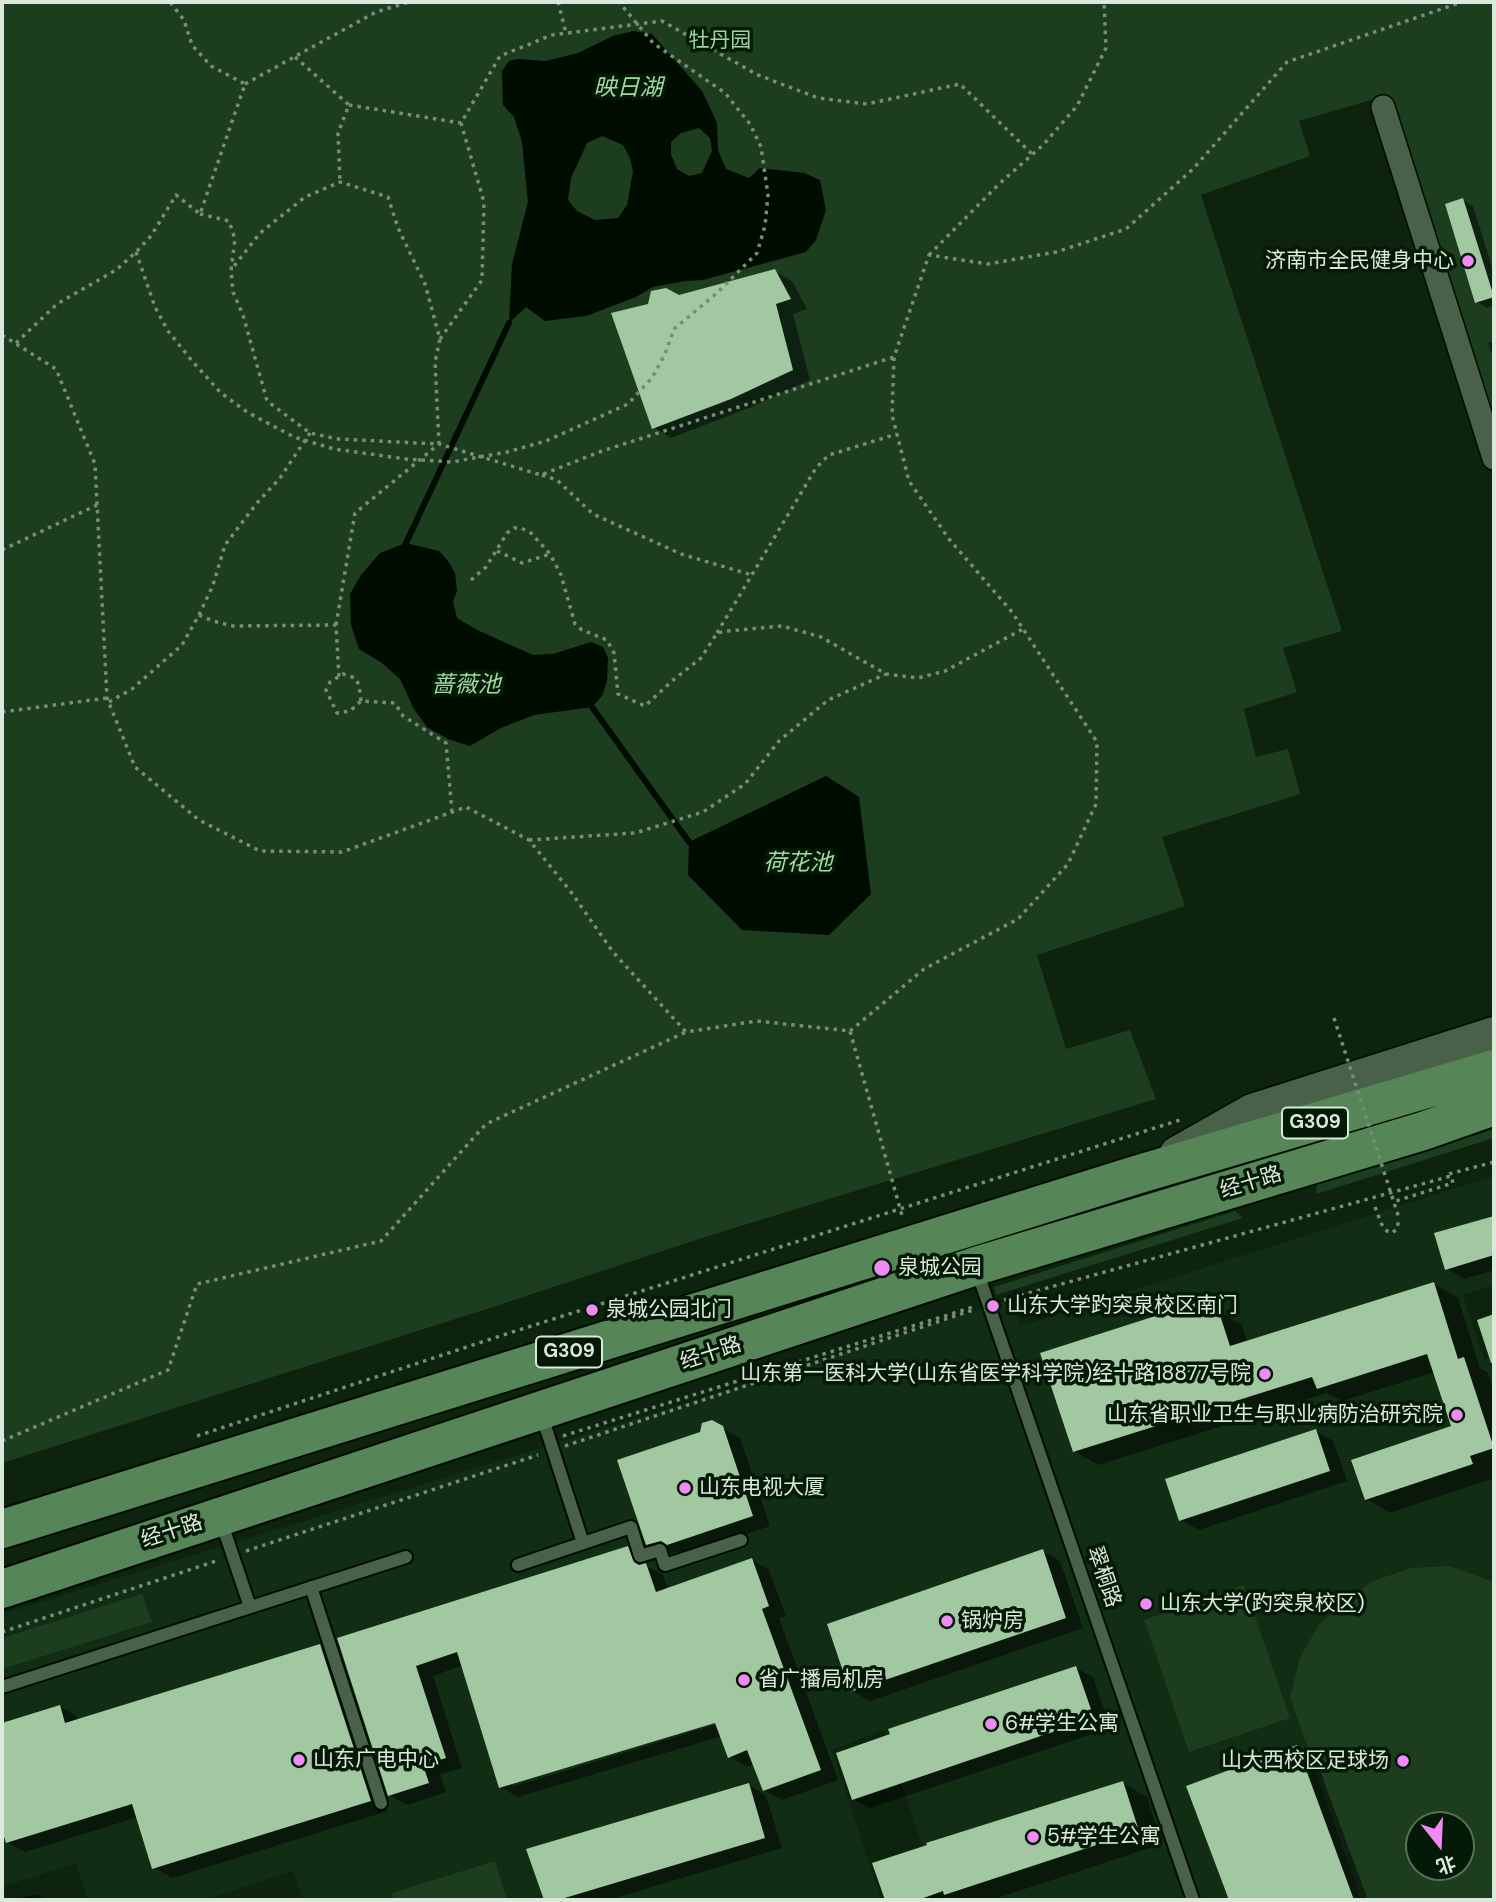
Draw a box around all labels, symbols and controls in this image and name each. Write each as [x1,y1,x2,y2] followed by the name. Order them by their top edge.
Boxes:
[689,28,751,54] park label: 牡丹园
[594,75,662,103] water label: 映日湖
[1265,248,1454,274] place label: 济南市全民健身中心
[1460,253,1476,269] marker: 济南市全民健身中心
[432,672,500,700] water label: 蔷薇池
[764,850,832,878] water label: 荷花池
[1282,1107,1348,1138] road number: G309
[1217,1162,1285,1204] street label: 经十路
[898,1255,982,1281] place label: 泉城公园
[872,1258,892,1278] marker: 泉城公园
[1007,1293,1238,1319] place label: 山东大学趵突泉校区南门
[606,1297,732,1323] place label: 泉城公园北门
[985,1298,1001,1314] marker: 山东大学趵突泉校区南门
[584,1302,600,1318] marker: 泉城公园北门
[677,1332,745,1376] street label: 经十路
[536,1336,602,1368] road number: G309
[740,1361,1251,1387] place label: 山东第一医科大学(山东省医学科学院)经十路18877号院
[1257,1366,1273,1382] marker: 山东第一医科大学(山东省医学科学院)经十路18877号院
[1107,1402,1443,1428] place label: 山东省职业卫生与职业病防治研究院
[1449,1407,1465,1423] marker: 山东省职业卫生与职业病防治研究院
[699,1475,825,1501] place label: 山东电视大厦
[677,1480,693,1496] marker: 山东电视大厦
[138,1510,206,1554] street label: 经十路
[1081,1543,1125,1611] street label: 翠桐路
[1160,1591,1365,1617] place label: 山东大学(趵突泉校区)
[1138,1596,1154,1612] marker: 山东大学(趵突泉校区)
[961,1608,1024,1634] place label: 锅炉房
[939,1613,955,1629] marker: 锅炉房
[758,1667,884,1693] place label: 省广播局机房
[736,1672,752,1688] marker: 省广播局机房
[1005,1711,1119,1737] place label: 6#学生公寓
[983,1716,999,1732] marker: 6#学生公寓
[313,1747,439,1773] place label: 山东广电中心
[1221,1748,1389,1774] place label: 山大西校区足球场
[291,1752,307,1768] marker: 山东广电中心
[1395,1753,1411,1769] marker: 山大西校区足球场
[1405,1811,1475,1881] north arrow
[1047,1824,1161,1850] place label: 5#学生公寓
[1025,1829,1041,1845] marker: 5#学生公寓
[1433,1850,1459,1879] text: 北

